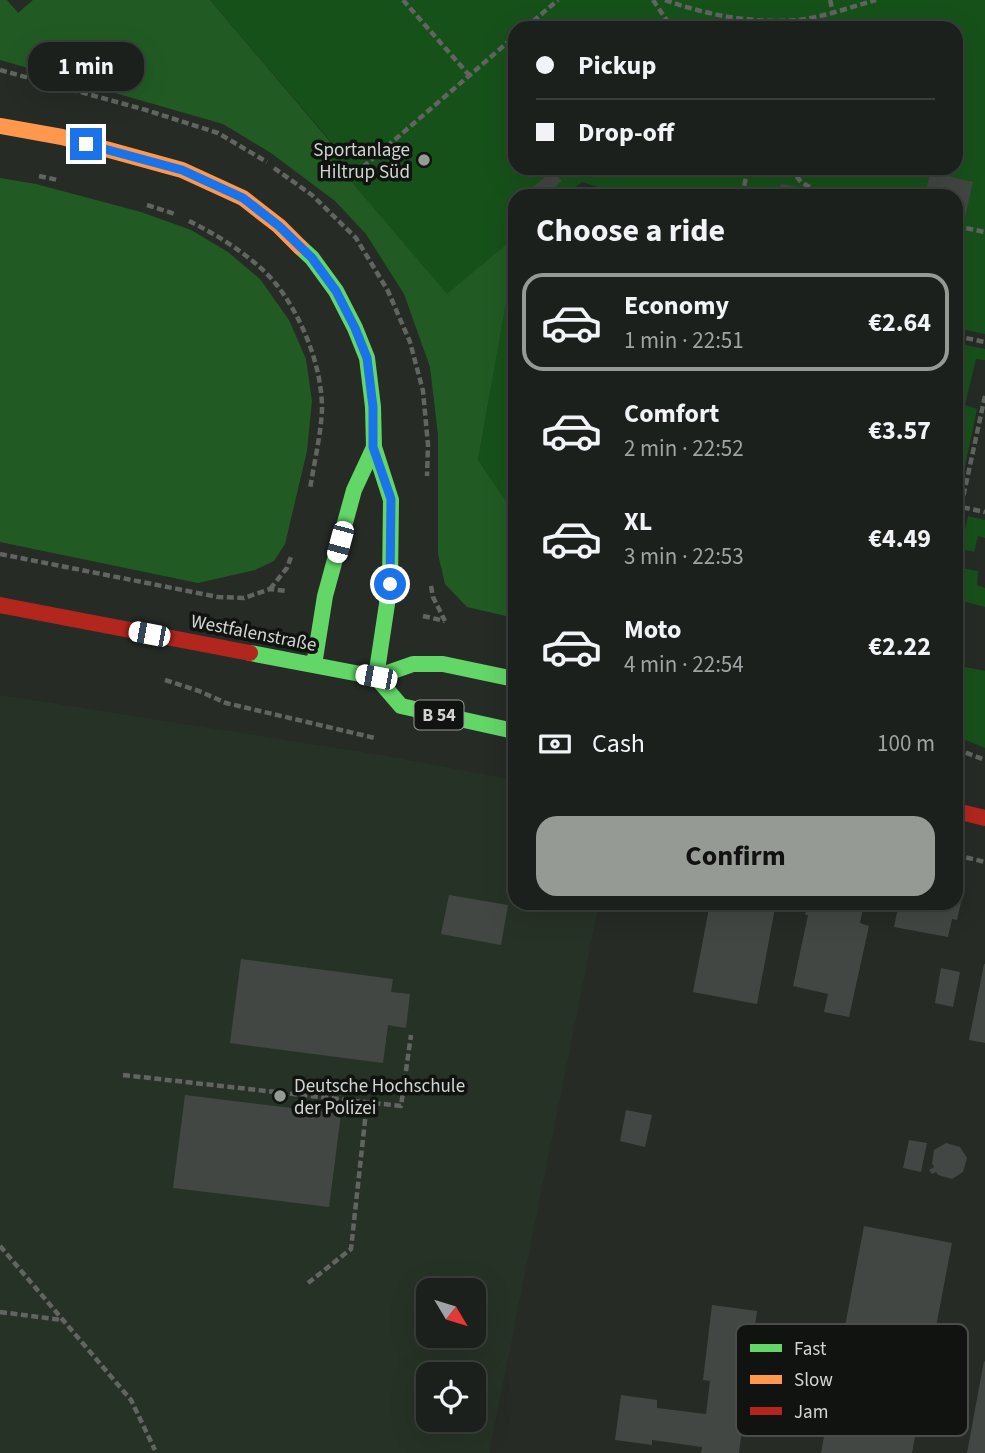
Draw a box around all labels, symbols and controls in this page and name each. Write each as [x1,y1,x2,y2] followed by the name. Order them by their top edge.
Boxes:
[28,43,144,92] callout: 1 min
[578,47,656,84] text: Pickup
[58,50,114,83] text: 1 min
[578,114,674,151] text: Drop-off
[70,128,102,160] route end
[313,137,410,186] place label: Sportanlage Hiltrup Süd
[416,152,432,168] marker: Sportanlage Hiltrup Süd
[536,208,725,254] text: Choose a ride
[624,287,729,324] text: Economy
[540,291,603,354] icon: car
[868,304,931,341] text: €2.64
[624,324,744,357] text: 1 min · 22:51
[624,395,719,432] text: Comfort
[540,399,603,462] icon: car
[868,412,931,449] text: €3.57
[624,432,744,465] text: 2 min · 22:52
[624,503,652,540] text: XL
[540,507,603,570] icon: car
[325,519,356,565] car
[868,520,931,557] text: €4.49
[624,540,744,573] text: 3 min · 22:53
[374,568,406,600] route start
[188,608,319,659] street label: Westfalenstraße
[624,611,681,648] text: Moto
[540,615,603,678] icon: car
[127,620,172,648] car
[868,628,931,665] text: €2.22
[624,648,744,681] text: 4 min · 22:54
[354,663,399,691] car
[414,700,464,730] road number: B 54
[536,725,574,763] icon: cash
[592,725,645,762] text: Cash
[877,727,935,760] text: 100 m
[536,816,935,896] button: Confirm
[294,1073,465,1122] place label: Deutsche Hochschule der Polizei
[272,1088,288,1104] marker: Deutsche Hochschule der Polizei
[416,1278,486,1348] north arrow
[416,1278,486,1432] map controls
[736,1324,968,1436] legend
[794,1336,827,1363] text: Fast
[416,1362,486,1432] button: locate
[794,1367,833,1394] text: Slow
[794,1399,828,1426] text: Jam

